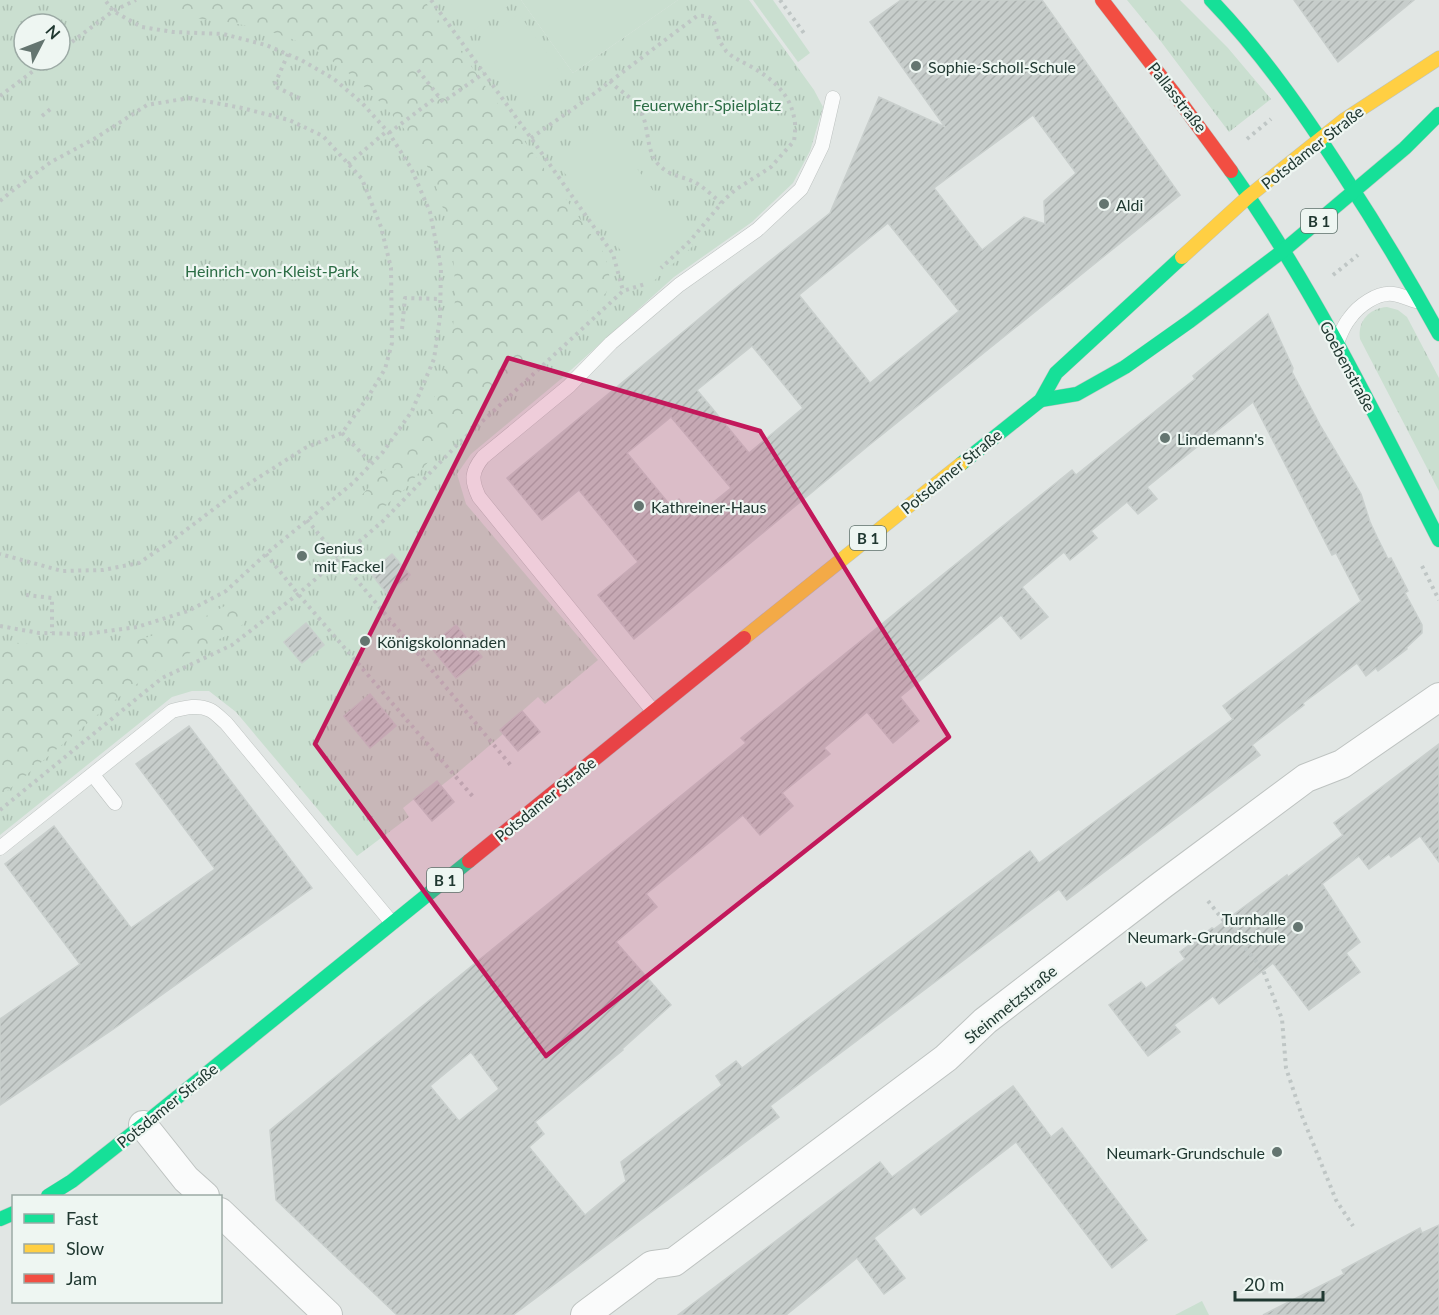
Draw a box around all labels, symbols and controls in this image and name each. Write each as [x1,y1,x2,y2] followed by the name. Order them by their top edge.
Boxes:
[12,12,72,72] north arrow
[42,21,65,43] text: N
[928,57,1076,76] place label: Sophie-Scholl-Schule
[1145,58,1211,136] street label: Pallasstraße
[909,59,923,73] marker: Sophie-Scholl-Schule
[633,95,781,114] park label: Feuerwehr-Spielplatz
[1257,101,1367,193] street label: Potsdamer Straße
[1116,195,1143,214] place label: Aldi
[1097,197,1111,211] marker: Aldi
[1301,209,1337,233] road number: B 1
[185,261,360,280] park label: Heinrich-von-Kleist-Park
[1316,318,1380,414] street label: Goebenstraße
[897,425,1005,517] street label: Potsdamer Straße
[1177,429,1264,448] place label: Lindemann's
[1158,431,1172,445] marker: Lindemann's
[651,497,767,516] place label: Kathreiner-Haus
[632,499,646,513] marker: Kathreiner-Haus
[850,526,886,550] road number: B 1
[314,538,384,575] place label: Genius mit Fackel
[295,549,309,563] marker: Genius mit Fackel
[377,632,506,651] place label: Königskolonnaden
[358,634,372,648] marker: Königskolonnaden
[491,753,599,845] street label: Potsdamer Straße
[427,868,463,892] road number: B 1
[1127,909,1286,946] place label: Turnhalle Neumark-Grundschule
[1291,920,1305,934] marker: Turnhalle Neumark-Grundschule
[960,961,1060,1047] street label: Steinmetzstraße
[113,1059,221,1151] street label: Potsdamer Straße
[1106,1143,1265,1162] place label: Neumark-Grundschule
[1270,1145,1284,1159] marker: Neumark-Grundschule
[12,1195,222,1303] legend
[66,1207,99,1229] text: Fast
[66,1237,104,1259] text: Slow
[1235,1264,1324,1302] scale bar
[66,1267,97,1289] text: Jam
[1244,1273,1284,1295] text: 20 m

